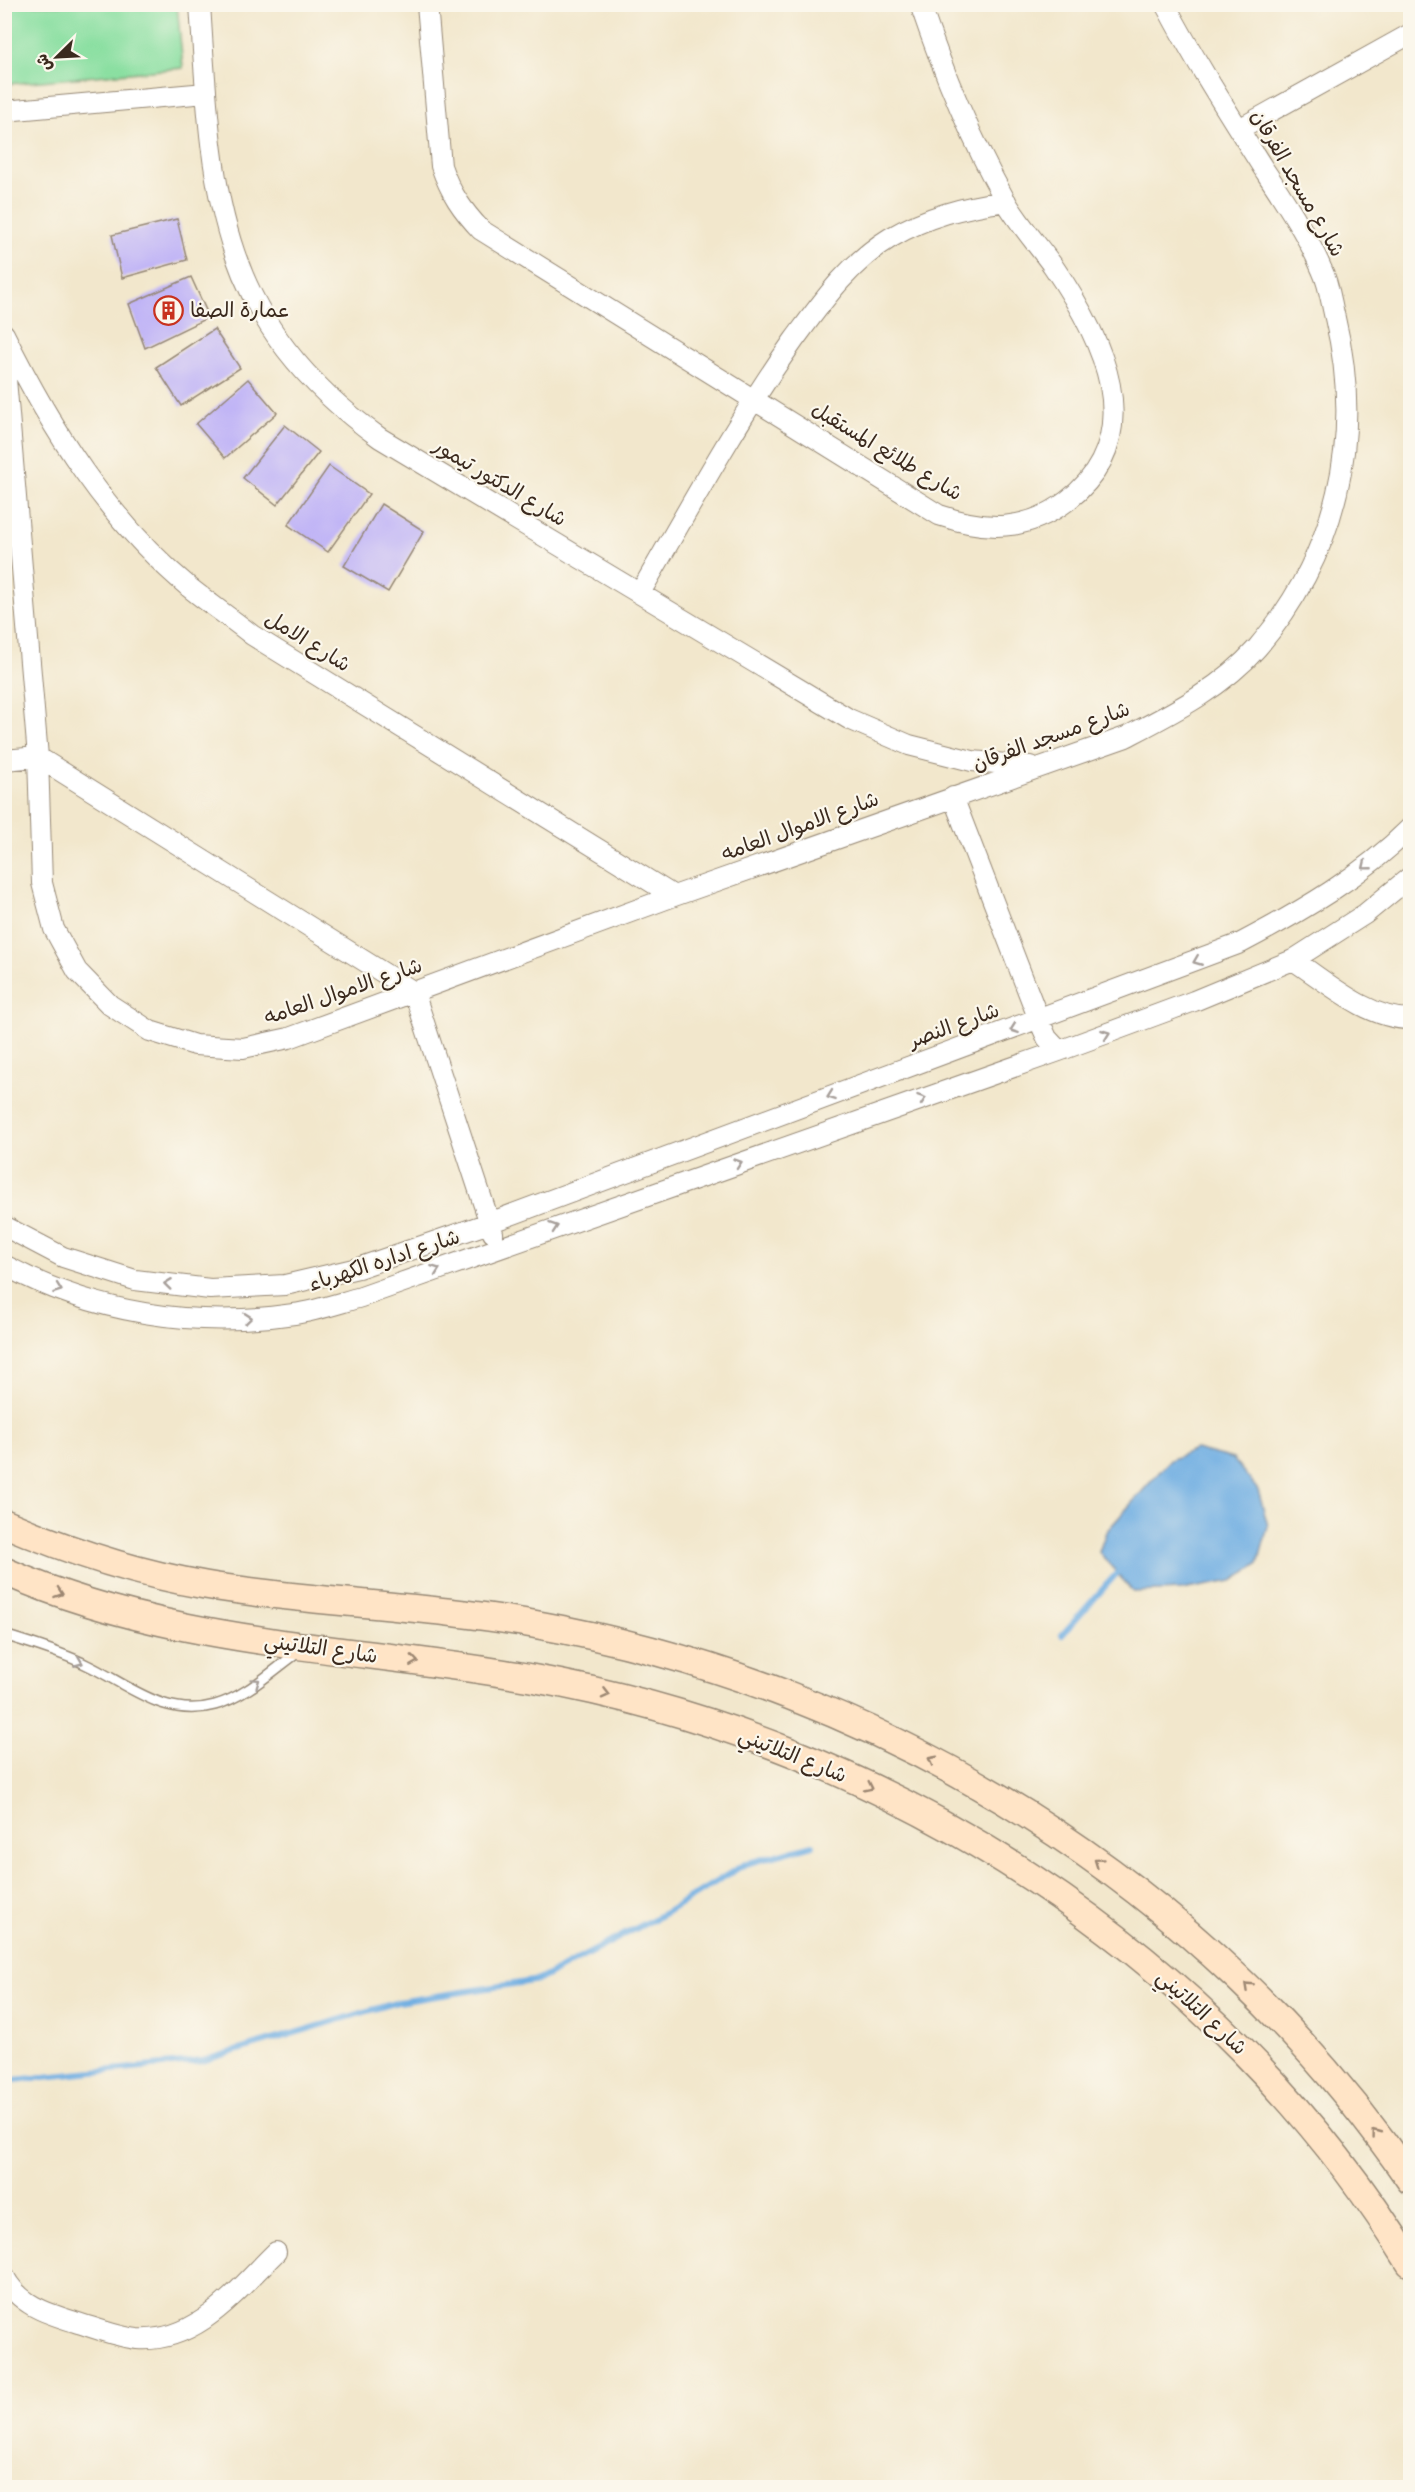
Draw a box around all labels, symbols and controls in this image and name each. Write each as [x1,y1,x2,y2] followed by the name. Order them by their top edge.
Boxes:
[27,27,87,87] north arrow
[31,49,60,75] text: ش
[1242,105,1351,263] street label: شارع مسجد الفرقان
[153,294,185,326] building icon: عمارة الصفا
[190,297,290,327] place label: عمارة الصفا
[805,396,967,510] street label: شارع طلائع المستقبل
[426,431,571,535] street label: شارع الدكتور تيمور
[258,605,356,681] street label: شارع الامل
[969,695,1135,780] street label: شارع مسجد الفرقان
[718,785,884,870] street label: شارع الاموال العامه
[1362,858,1373,869] one-way arrow
[260,952,427,1034] street label: شارع الاموال العامه
[1192,953,1203,966] one-way arrow
[903,997,1004,1058] street label: شارع النصر
[1009,1021,1020,1034] one-way arrow
[1100,1029,1111,1041] one-way arrow
[826,1089,837,1102] one-way arrow
[916,1094,927,1107] one-way arrow
[732,1158,743,1171] one-way arrow
[548,1222,559,1235] one-way arrow
[305,1223,464,1301] street label: شارع اداره الكهرباء
[430,1264,441,1277] one-way arrow
[163,1278,173,1291] one-way arrow
[52,1282,62,1295] one-way arrow
[244,1312,253,1325] one-way arrow
[53,1585,64,1598] one-way arrow
[262,1627,379,1675] street label: شارع التلاتيني
[410,1654,419,1666] one-way arrow
[73,1655,84,1667] one-way arrow
[250,1678,261,1689] one-way arrow
[600,1687,611,1699] one-way arrow
[733,1722,851,1794] street label: شارع التلاتيني
[928,1756,938,1767] one-way arrow
[862,1779,873,1791] one-way arrow
[1094,1858,1105,1869] one-way arrow
[1147,1963,1253,2065] street label: شارع التلاتيني
[1245,1982,1255,1993] one-way arrow
[1373,2128,1384,2139] one-way arrow

